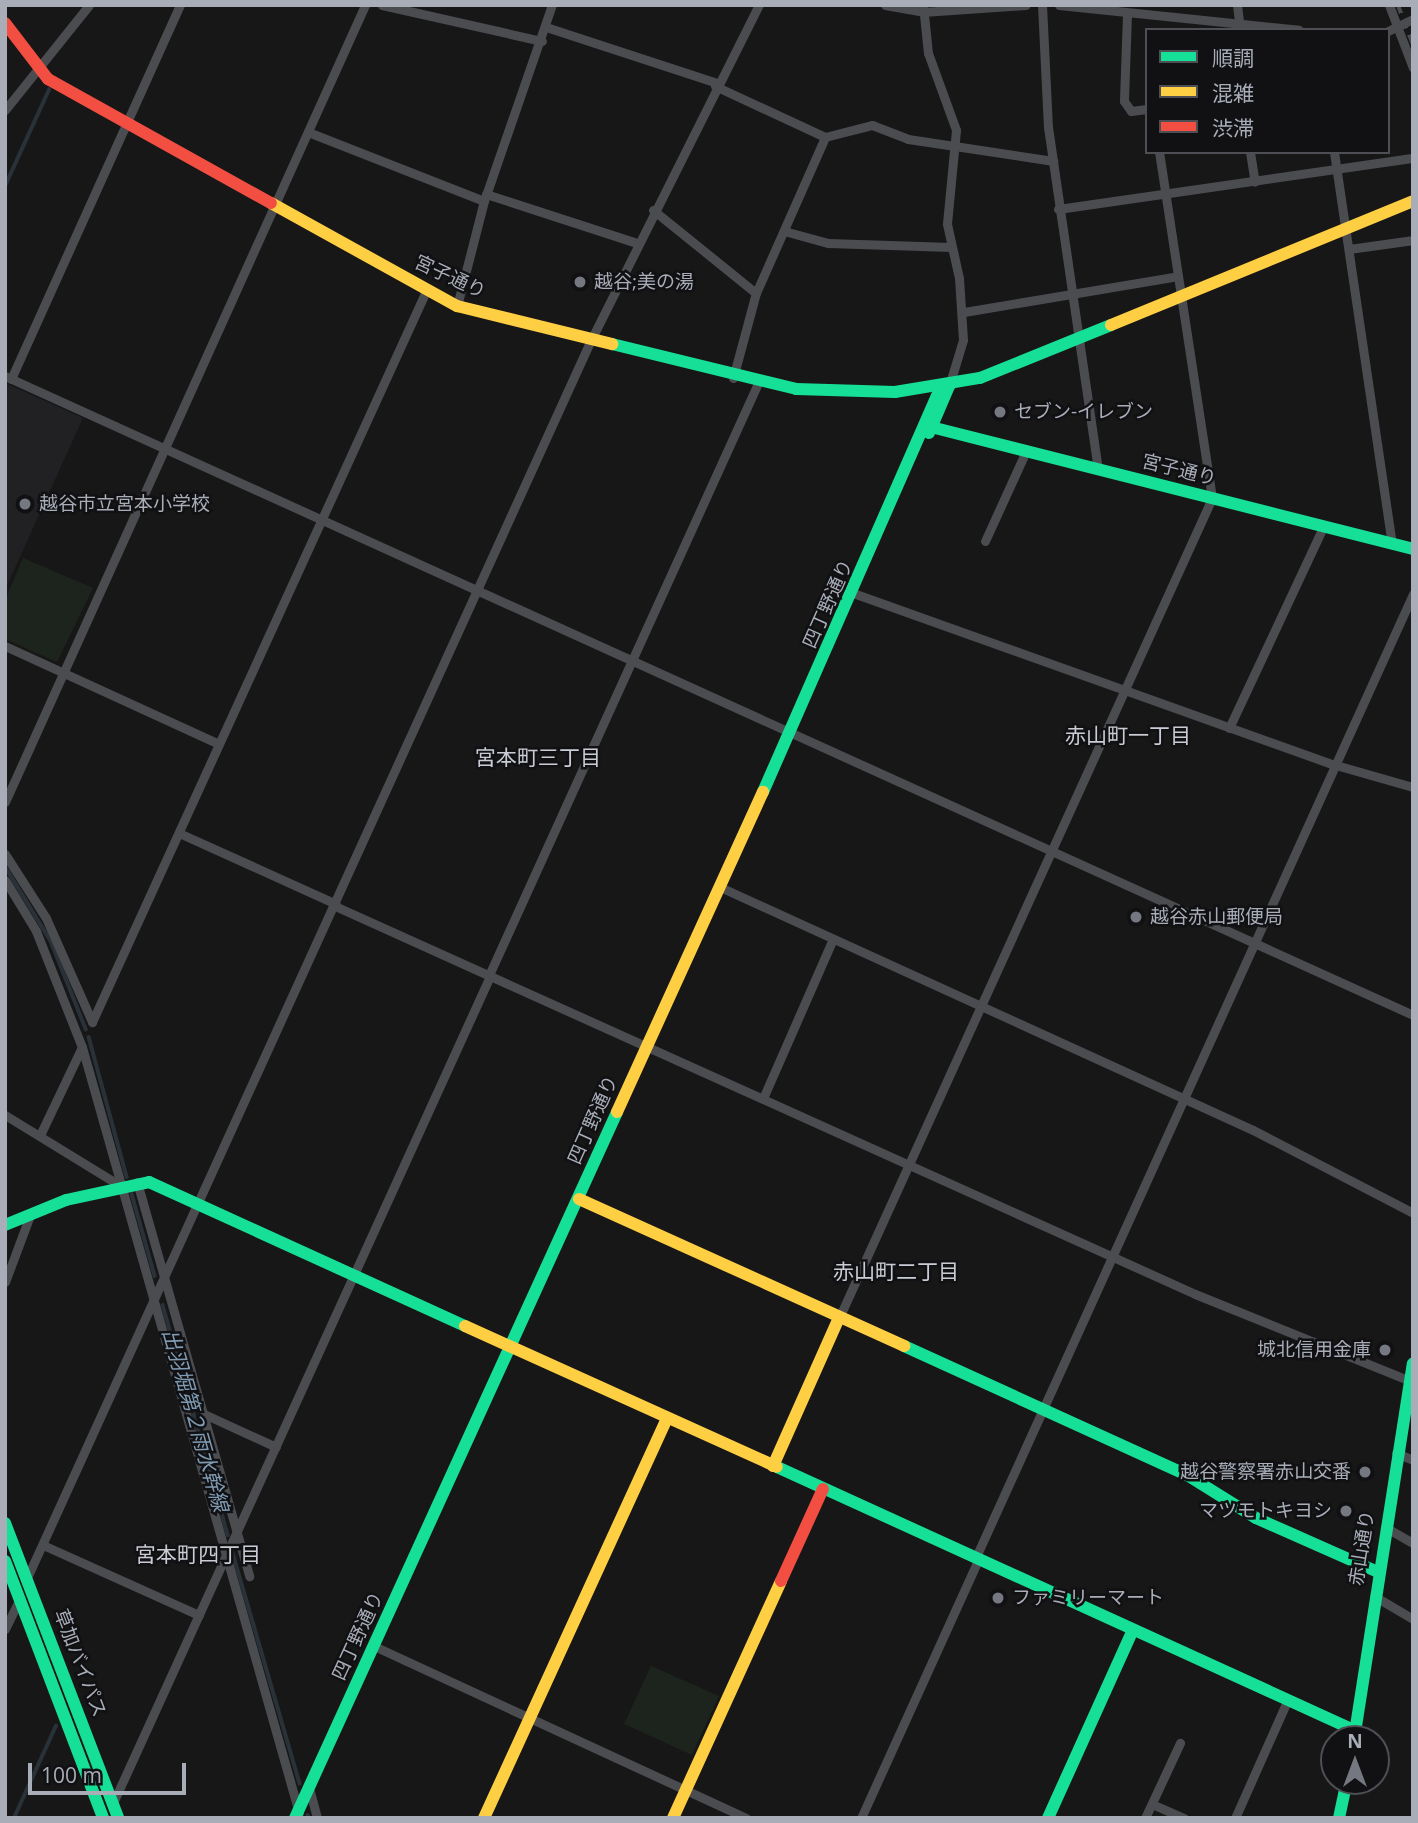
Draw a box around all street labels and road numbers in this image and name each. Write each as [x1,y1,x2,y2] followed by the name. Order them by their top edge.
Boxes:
[411,251,489,303] street label: 宮子通り
[1139,450,1219,490] street label: 宮子通り
[798,556,858,652] street label: 四丁野通り
[563,1072,623,1168] street label: 四丁野通り
[1345,1509,1379,1587] street label: 赤山通り
[328,1588,388,1684] street label: 四丁野通り
[49,1606,111,1720] street label: 草加バイパス

